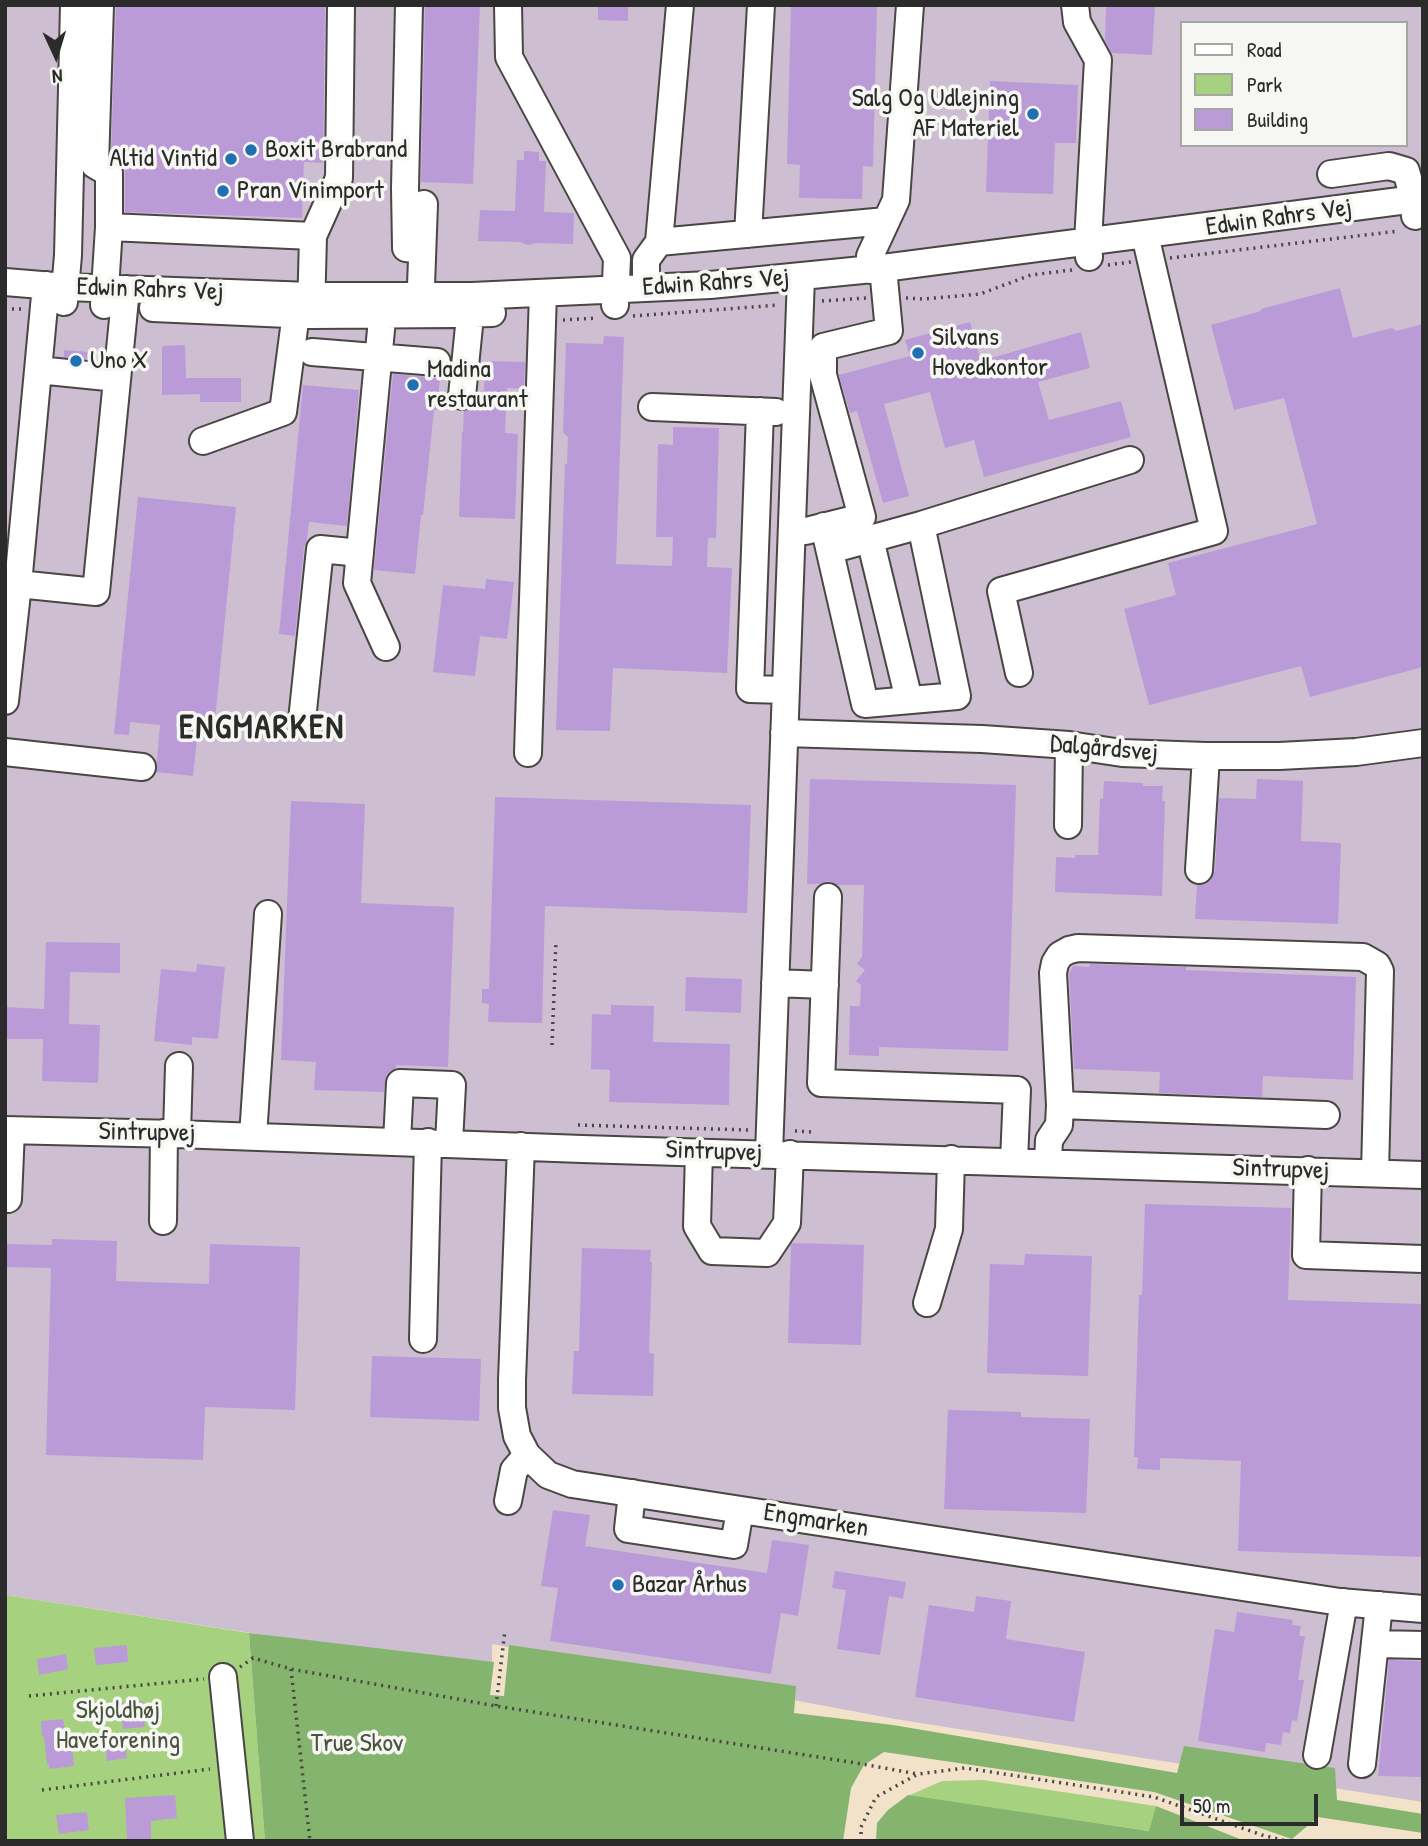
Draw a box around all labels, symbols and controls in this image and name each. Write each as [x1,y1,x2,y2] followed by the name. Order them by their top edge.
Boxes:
[21,21,91,91] north arrow
[1180,21,1407,147] legend
[1247,35,1281,64] text: Road
[52,64,63,90] text: N
[1247,70,1282,99] text: Park
[852,83,1019,144] place label: Salg Og Udlejning AF Materiel
[1247,105,1308,134] text: Building
[1025,106,1041,122] marker: Salg Og Udlejning AF Materiel
[265,134,407,166] place label: Boxit Brabrand
[243,142,259,158] marker: Boxit Brabrand
[109,143,217,175] place label: Altid Vintid
[223,151,239,167] marker: Altid Vintid
[237,175,384,207] place label: Pran Vinimport
[215,183,231,199] marker: Pran Vinimport
[1204,192,1354,244] street label: Edwin Rahrs Vej
[641,262,791,304] street label: Edwin Rahrs Vej
[76,272,224,308] street label: Edwin Rahrs Vej
[932,322,1048,384] place label: Silvans Hovedkontor
[90,345,148,377] place label: Uno X
[910,345,926,361] marker: Silvans Hovedkontor
[68,353,84,369] marker: Uno X
[427,354,528,416] place label: Madina restaurant
[405,377,421,393] marker: Madina restaurant
[180,709,344,749] district label: ENGMARKEN
[1049,729,1159,769] street label: Dalgårdsvej
[98,1117,196,1149] street label: Sintrupvej
[665,1135,763,1169] street label: Sintrupvej
[1232,1153,1330,1187] street label: Sintrupvej
[761,1497,871,1545] street label: Engmarken
[632,1569,747,1601] place label: Bazar Århus
[610,1577,626,1593] marker: Bazar Århus
[56,1695,180,1756] park label: Skjoldhøj Haveforening
[311,1728,403,1760] park label: True Skov
[1183,1780,1321,1824] scale bar
[1193,1791,1230,1820] text: 50 m

